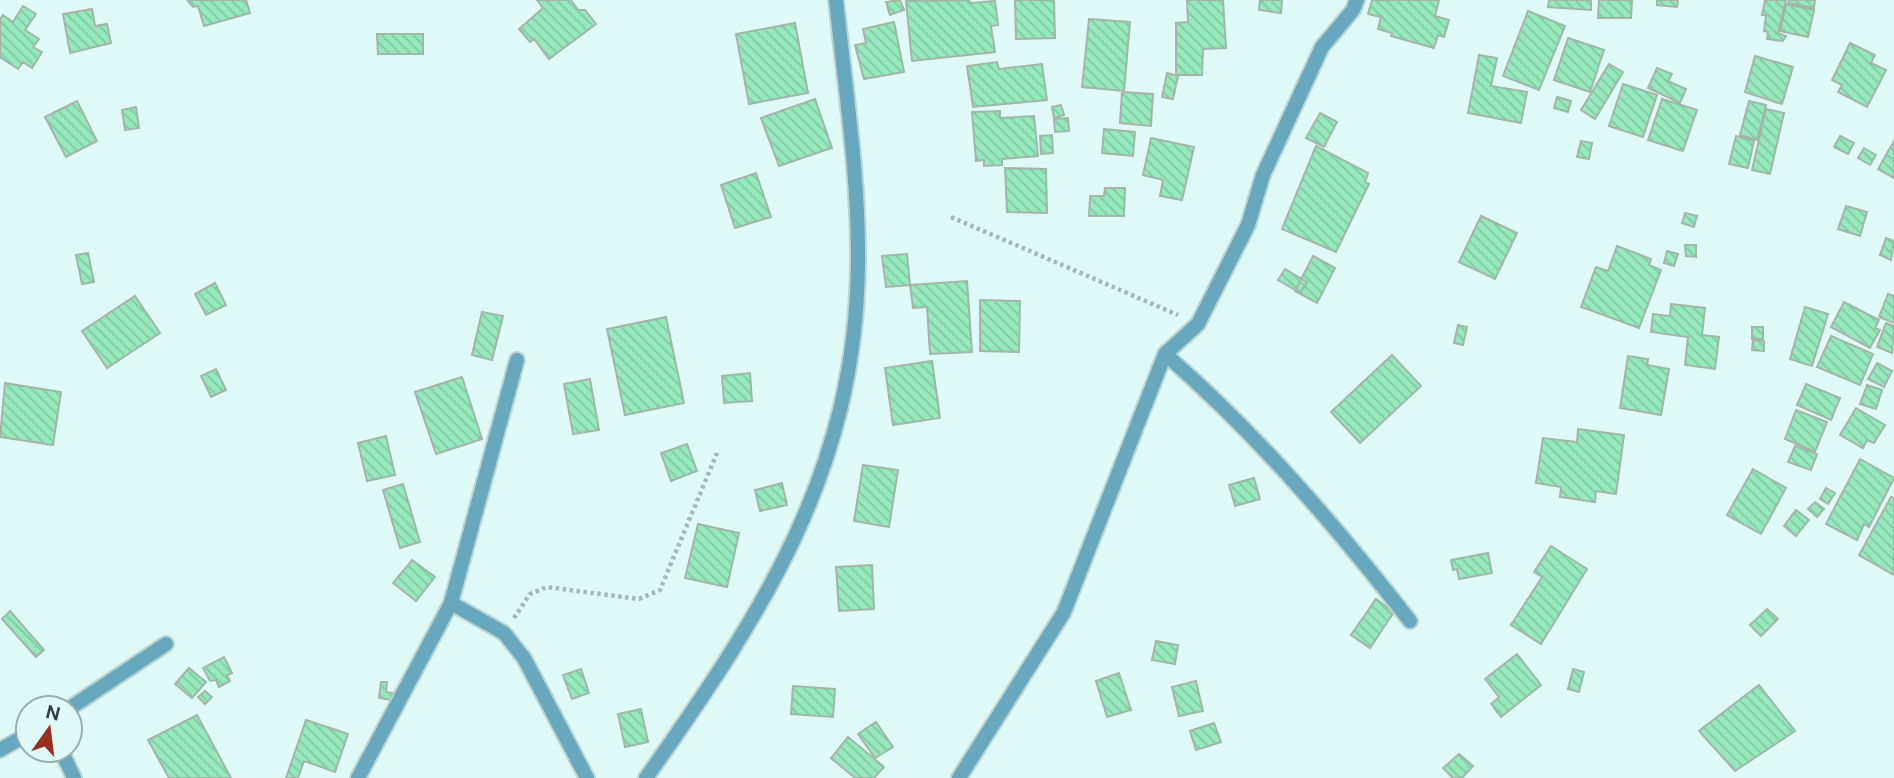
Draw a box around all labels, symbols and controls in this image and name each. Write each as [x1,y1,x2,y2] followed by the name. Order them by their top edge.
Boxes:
[14,694,84,764] north arrow
[43,699,63,727] text: N

